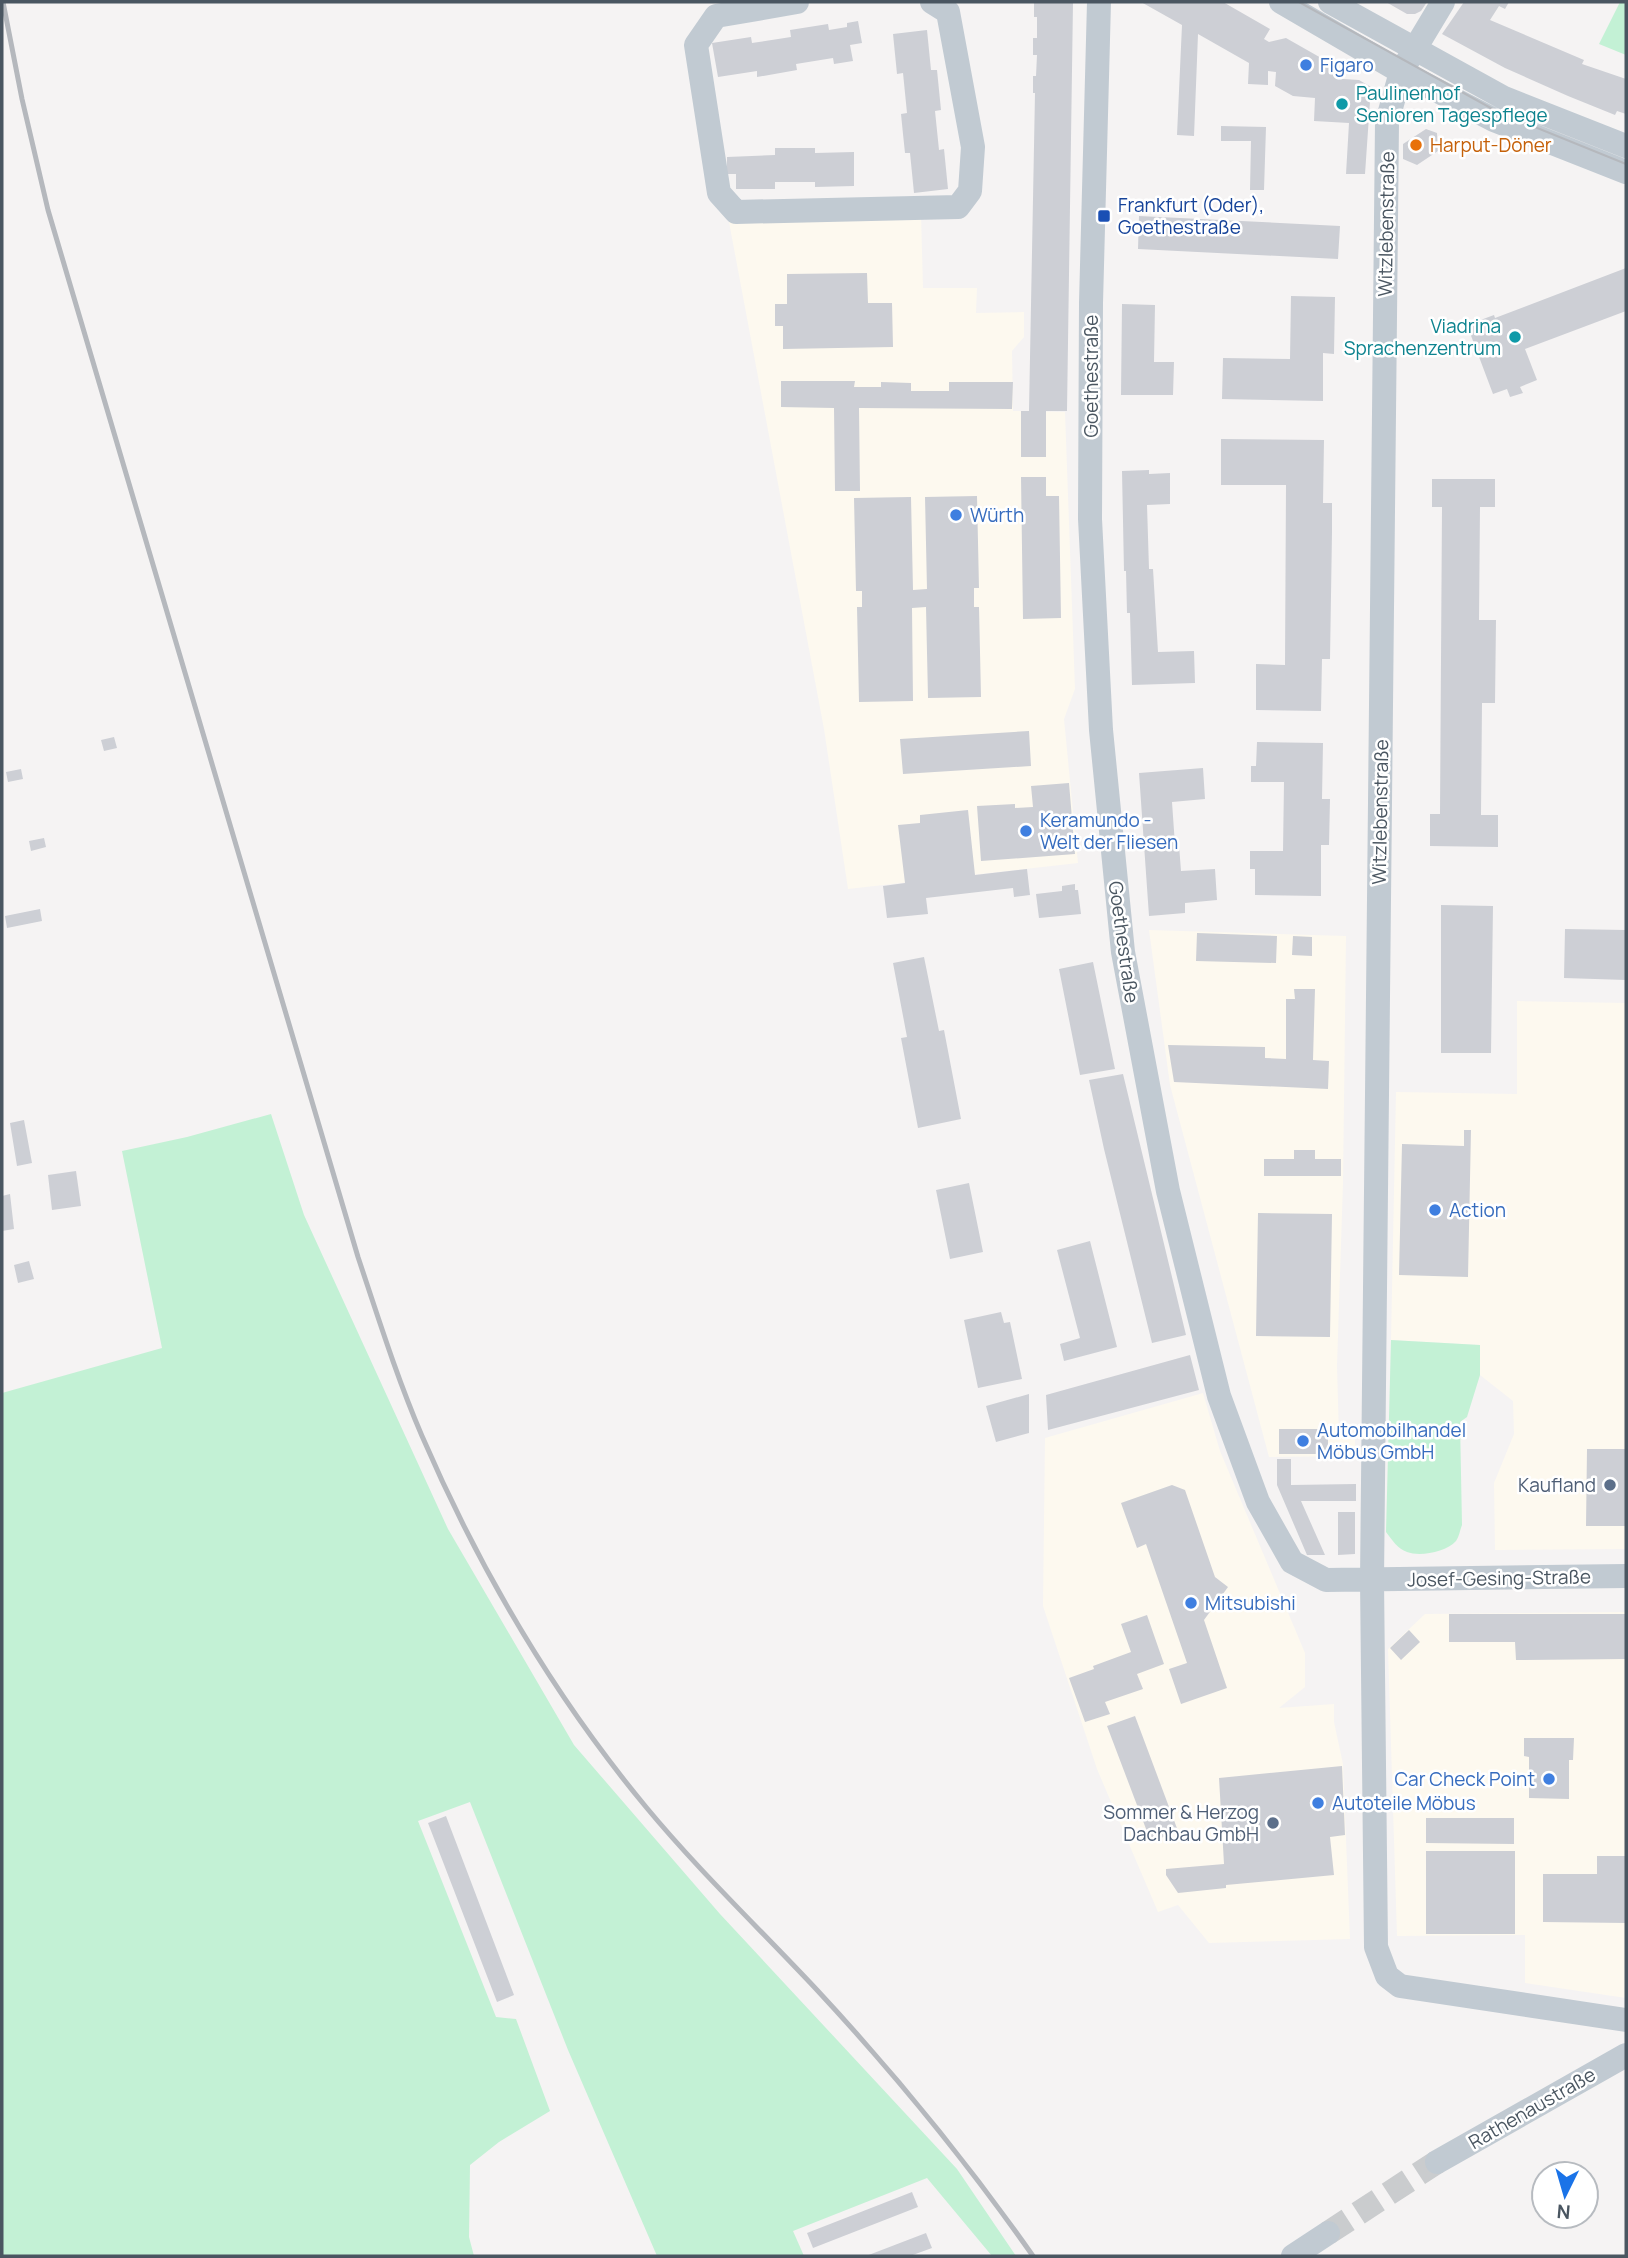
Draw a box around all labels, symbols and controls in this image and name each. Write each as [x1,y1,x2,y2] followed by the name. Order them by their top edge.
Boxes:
[1320,52,1374,78] place label: Figaro
[1298,57,1314,73] marker: Figaro
[1356,80,1548,128] place label: Paulinenhof Senioren Tagespflege
[1334,96,1350,112] marker: Paulinenhof Senioren Tagespflege
[1430,132,1552,158] place label: Harput-Döner
[1408,137,1424,153] marker: Harput-Döner
[1372,151,1400,297] street label: Witzlebenstraße
[1118,192,1264,240] place label: Frankfurt (Oder), Goethestraße
[1096,208,1112,224] marker: Frankfurt (Oder), Goethestraße
[1344,313,1501,361] place label: Viadrina Sprachenzentrum
[1078,315,1104,437] street label: Goethestraße
[1507,329,1523,345] marker: Viadrina Sprachenzentrum
[970,502,1024,528] place label: Würth
[948,507,964,523] marker: Würth
[1366,739,1394,885] street label: Witzlebenstraße
[1040,807,1178,855] place label: Keramundo - Welt der Fliesen
[1018,823,1034,839] marker: Keramundo - Welt der Fliesen
[1103,879,1145,1005] street label: Goethestraße
[1449,1197,1506,1223] place label: Action
[1427,1202,1443,1218] marker: Action
[1317,1417,1466,1465] place label: Automobilhandel Möbus GmbH
[1295,1433,1311,1449] marker: Automobilhandel Möbus GmbH
[1518,1472,1596,1498] place label: Kaufland
[1602,1477,1618,1493] marker: Kaufland
[1407,1563,1591,1593] street label: Josef-Gesing-Straße
[1205,1590,1296,1616] place label: Mitsubishi
[1183,1595,1199,1611] marker: Mitsubishi
[1394,1766,1535,1792] place label: Car Check Point
[1541,1771,1557,1787] marker: Car Check Point
[1332,1790,1476,1816] place label: Autoteile Möbus
[1310,1795,1326,1811] marker: Autoteile Möbus
[1103,1799,1259,1847] place label: Sommer & Herzog Dachbau GmbH
[1265,1815,1281,1831] marker: Sommer & Herzog Dachbau GmbH
[1464,2061,1600,2155] street label: Rathenaustraße
[1530,2160,1600,2230] north arrow
[1556,2198,1571,2225] text: N

